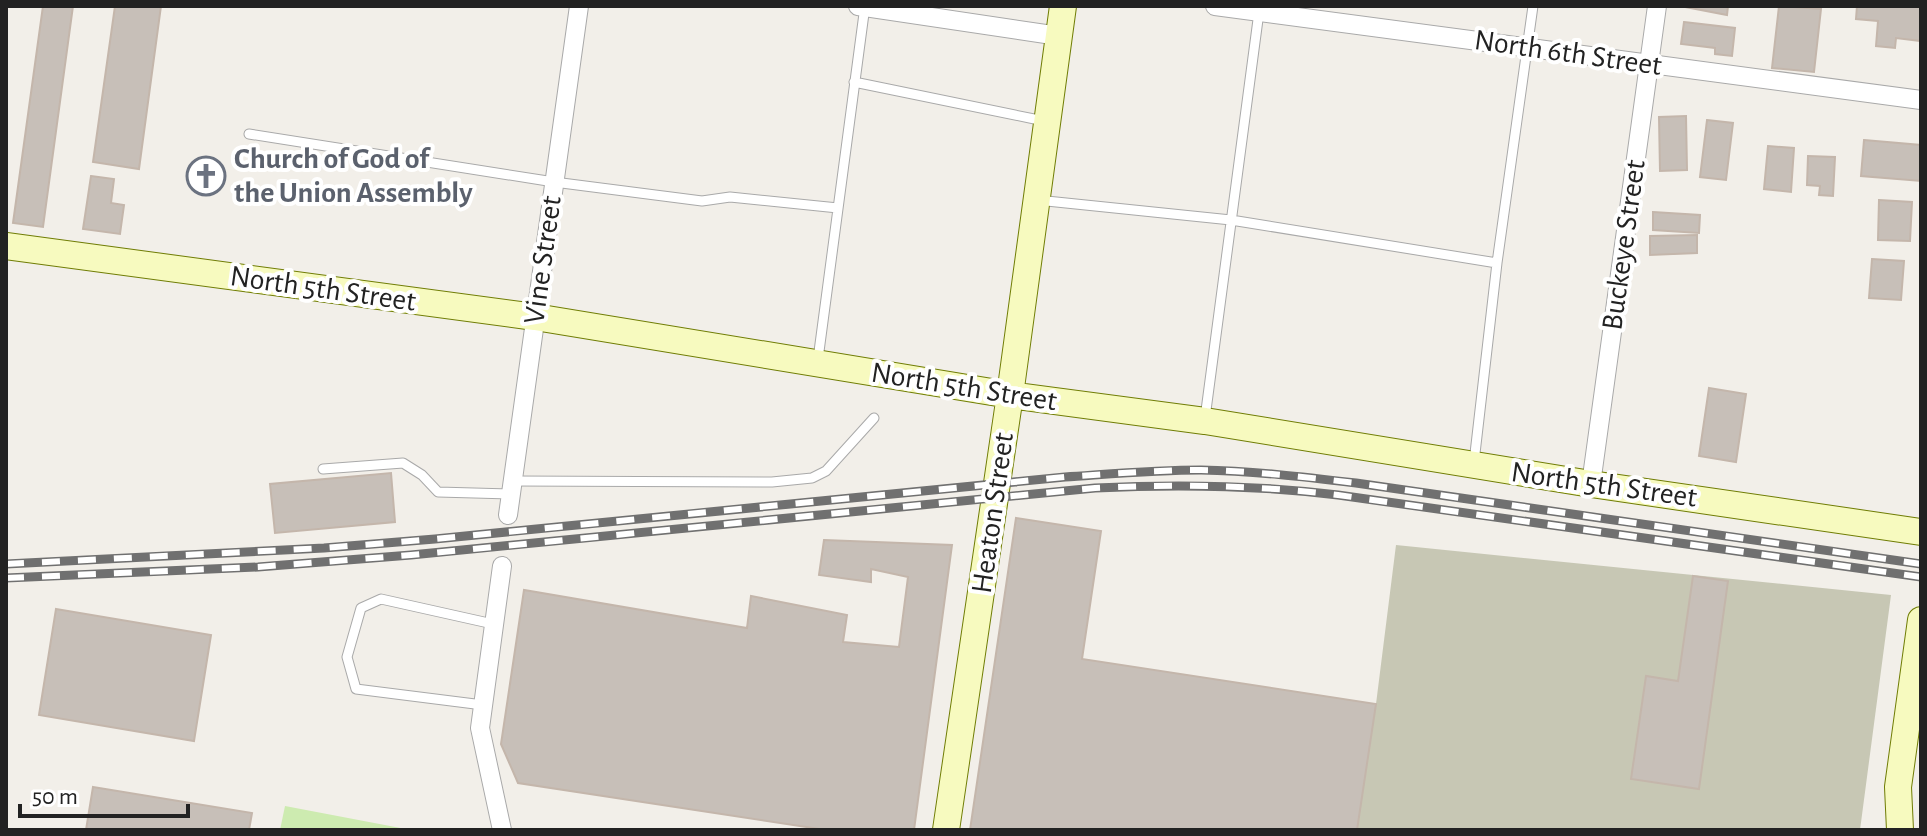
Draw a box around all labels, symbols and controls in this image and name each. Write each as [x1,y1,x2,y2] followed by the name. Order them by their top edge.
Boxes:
[1472,25,1664,81] street label: North 6th Street
[234,144,473,208] place label: Church of God of the Union Assembly
[185,155,227,197] church icon: Church of God of the Union Assembly
[1597,157,1651,332] street label: Buckeye Street
[519,194,567,326] street label: Vine Street
[228,261,418,317] street label: North 5th Street
[869,358,1059,417] street label: North 5th Street
[967,430,1019,595] street label: Heaton Street
[1509,457,1699,513] street label: North 5th Street
[20,768,188,818] scale bar
[32,785,78,809] text: 50 m

